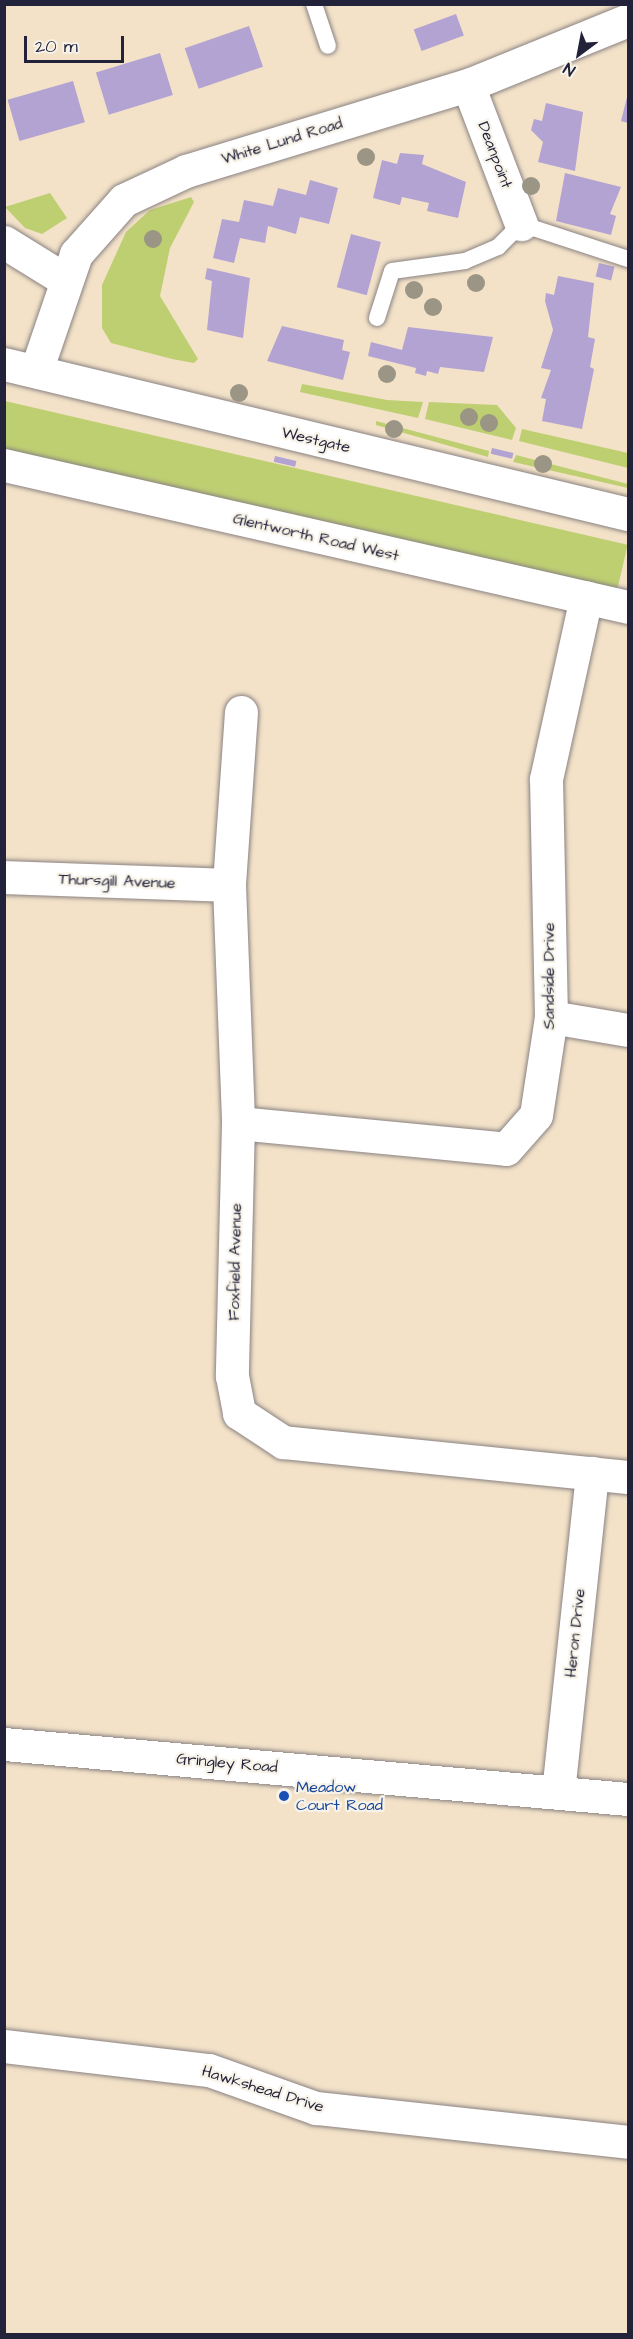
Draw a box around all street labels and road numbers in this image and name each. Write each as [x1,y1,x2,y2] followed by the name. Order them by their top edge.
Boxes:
[219,113,345,169] street label: White Lund Road
[474,119,516,191] street label: Deanpoint
[280,423,352,457] street label: Westgate
[231,509,401,565] street label: Glentworth Road West
[58,869,176,893] street label: Thursgill Avenue
[539,923,559,1029] street label: Sandside Drive
[224,1203,246,1321] street label: Foxfield Avenue
[561,1588,589,1678] street label: Heron Drive
[176,1749,278,1777] street label: Gringley Road
[200,2061,326,2117] street label: Hawkshead Drive

